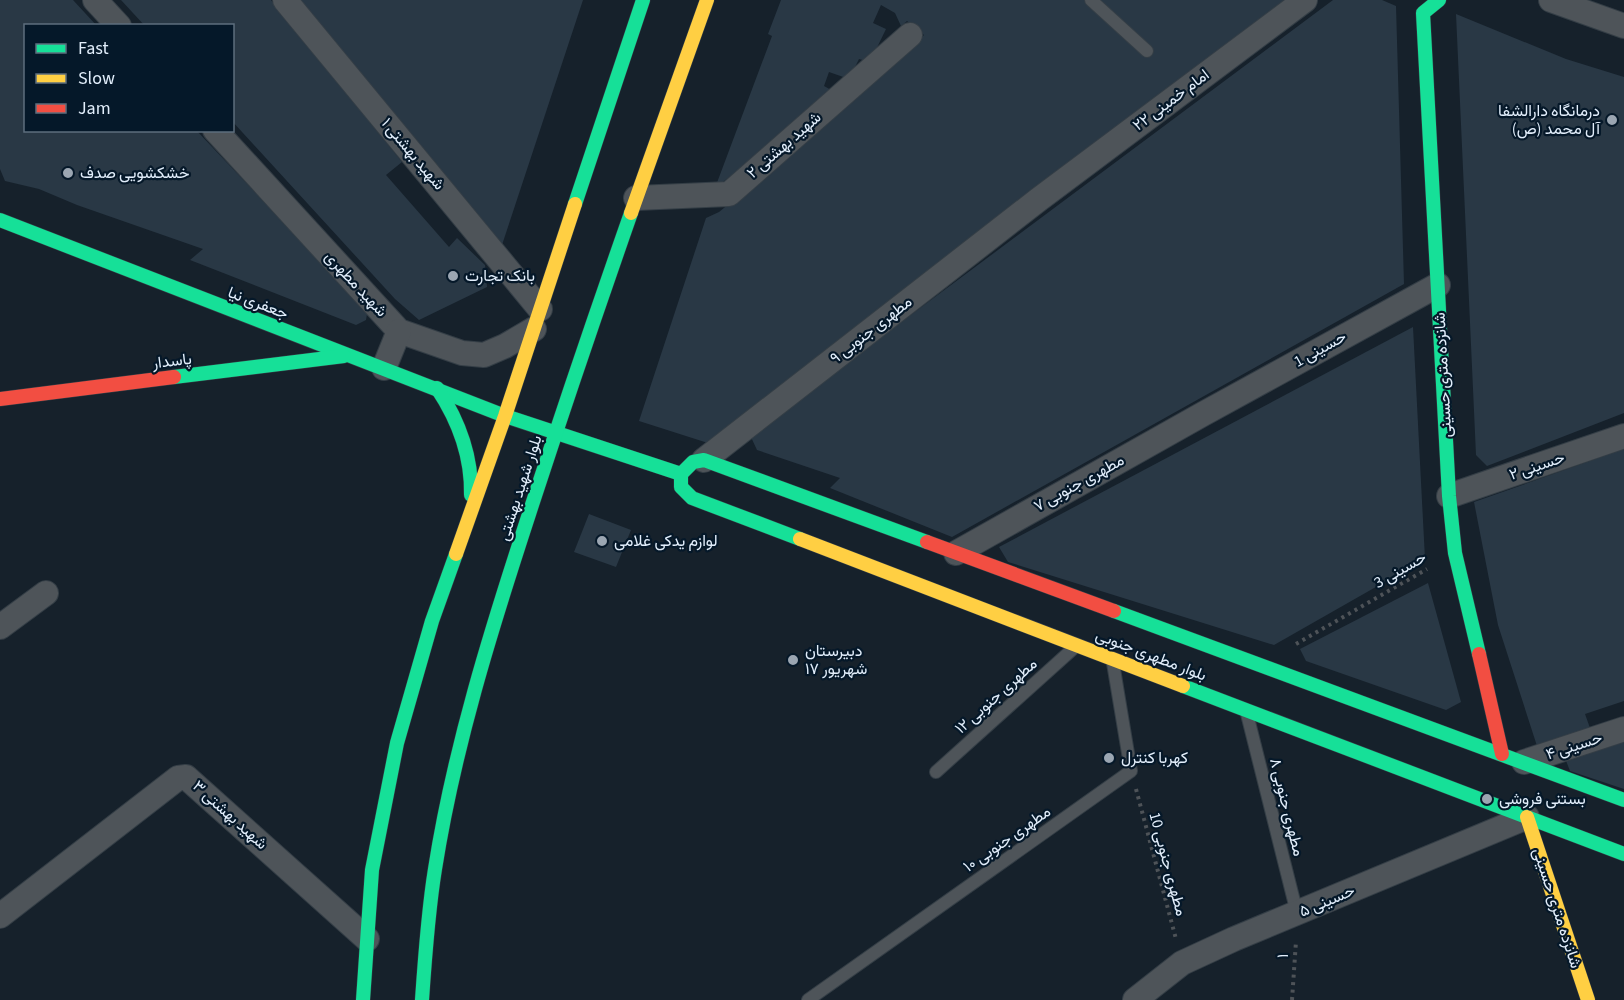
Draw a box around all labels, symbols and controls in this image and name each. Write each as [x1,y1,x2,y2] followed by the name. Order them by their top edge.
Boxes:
[24,24,234,132] legend
[78,36,109,61] text: Fast
[1128,64,1214,136] street label: امام خمینی ۲۲
[78,66,115,91] text: Slow
[78,96,111,121] text: Jam
[1498,100,1601,140] place label: درمانگاه دارالشفا آل محمد (ص)
[742,107,826,183] street label: شهید بهشتی ۲
[376,113,450,195] street label: شهید بهشتی ۱
[1605,113,1619,127] marker: درمانگاه دارالشفا آل محمد (ص)
[80,162,190,184] place label: خشکشویی صدف
[61,166,75,180] marker: خشکشویی صدف
[320,246,392,322] street label: شهید مطهری
[465,265,535,287] place label: بانک تجارت
[446,269,460,283] marker: بانک تجارت
[225,281,292,325] street label: جعفری نیا
[825,291,917,369] street label: مطهری جنوبی ۹
[1429,312,1457,438] street label: شانزده متری حسینی
[1290,325,1350,372] street label: حسینی 1
[150,348,193,374] street label: پاسدار
[493,432,547,544] street label: بلوار شهید بهشتی
[1506,446,1568,486] street label: حسینی ۲
[1030,449,1128,517] street label: مطهری جنوبی ۷
[614,530,718,552] place label: لوازم یدکی غلامی
[595,534,609,548] marker: لوازم یدکی غلامی
[1370,546,1430,594] street label: حسینی 3
[1092,624,1210,686] street label: بلوار مطهری جنوبی
[805,640,867,680] place label: دبیرستان ۱۷ شهریور
[786,653,800,667] marker: دبیرستان ۱۷ شهریور
[950,653,1042,739] street label: مطهری جنوبی ۱۲
[1543,726,1605,765] street label: حسینی ۴
[1121,747,1188,769] place label: کهربا کنترل
[1102,751,1116,765] marker: کهربا کنترل
[1264,756,1310,858] street label: مطهری جنوبی ۸
[188,775,272,855] street label: شهید بهشتی ۳
[1499,788,1586,810] place label: بستنی فروشی
[1480,792,1494,806] marker: بستنی فروشی
[959,801,1055,877] street label: مطهری جنوبی ۱۰
[1144,810,1192,918] street label: مطهری جنوبی 10
[1527,845,1587,971] street label: شانزده متری حسینی
[1296,879,1358,923] street label: حسینی ۵
[1272,953,1294,959] street label: ۱

